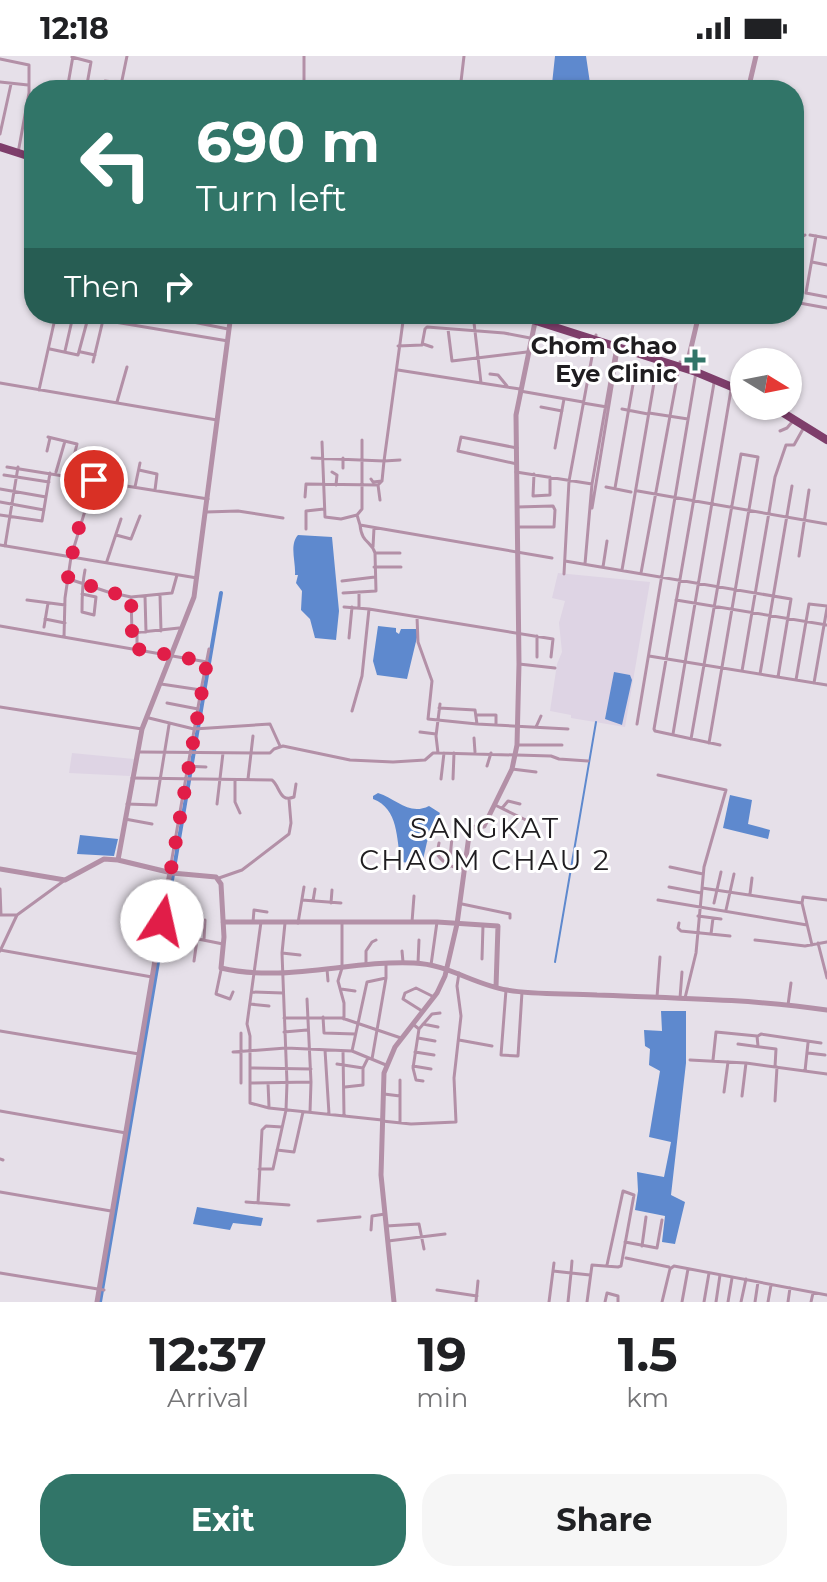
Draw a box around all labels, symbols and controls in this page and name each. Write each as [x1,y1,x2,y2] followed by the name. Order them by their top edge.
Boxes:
[40,10,109,47] text: 12:18
[196,108,380,176] text: 690 m
[64,112,168,216] icon: left
[196,176,347,220] text: Turn left
[156,264,200,308] icon: right
[64,268,140,305] text: Then
[531,331,677,388] place label: Chom Chao Eye Clinic
[730,348,802,420] north arrow
[730,348,802,420] map controls
[684,349,706,371] marker: Chom Chao Eye Clinic
[60,446,128,514] pin
[72,458,116,502] icon: arrive
[359,811,611,877] district label: SANGKAT CHAOM CHAU 2
[120,879,204,963] position arrow
[149,1325,267,1383] text: 12:37
[418,1325,467,1383] text: 19
[618,1325,678,1383] text: 1.5
[167,1382,249,1414] text: Arrival
[416,1382,468,1414] text: min
[626,1382,669,1414] text: km
[40,1474,406,1566] button: Exit
[422,1474,787,1566] button: Share

